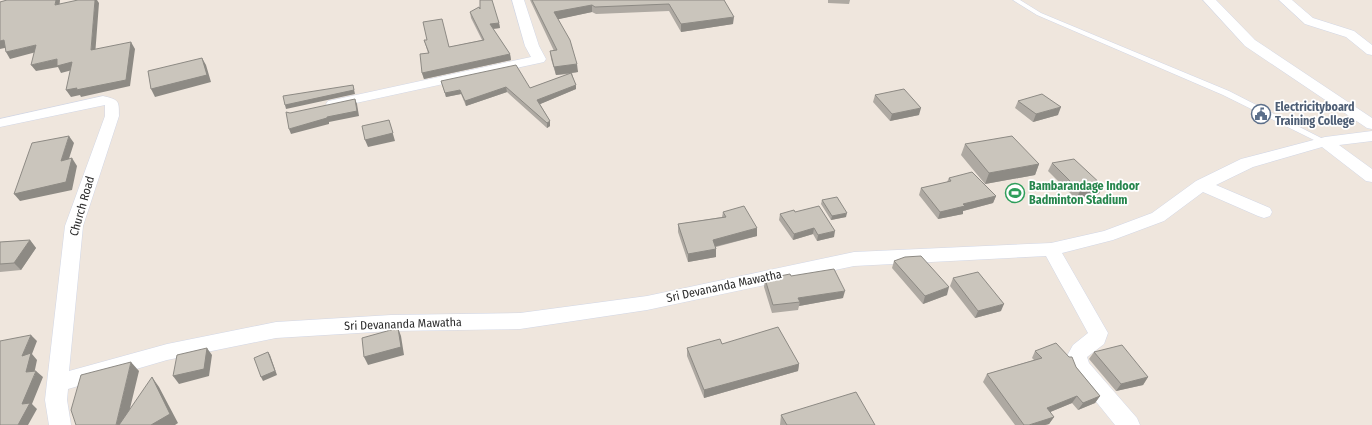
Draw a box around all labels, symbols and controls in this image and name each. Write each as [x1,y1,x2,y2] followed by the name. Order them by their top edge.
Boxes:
[1275,100,1355,128] place label: Electricityboard Training College
[1250,103,1272,125] public building icon: Electricityboard Training College
[67,174,97,238] street label: Church Road
[1029,179,1140,207] place label: Bambarandage Indoor Badminton Stadium
[1004,182,1026,204] sports icon: Bambarandage Indoor Badminton Stadium
[665,267,783,305] street label: Sri Devananda Mawatha
[344,315,462,333] street label: Sri Devananda Mawatha

